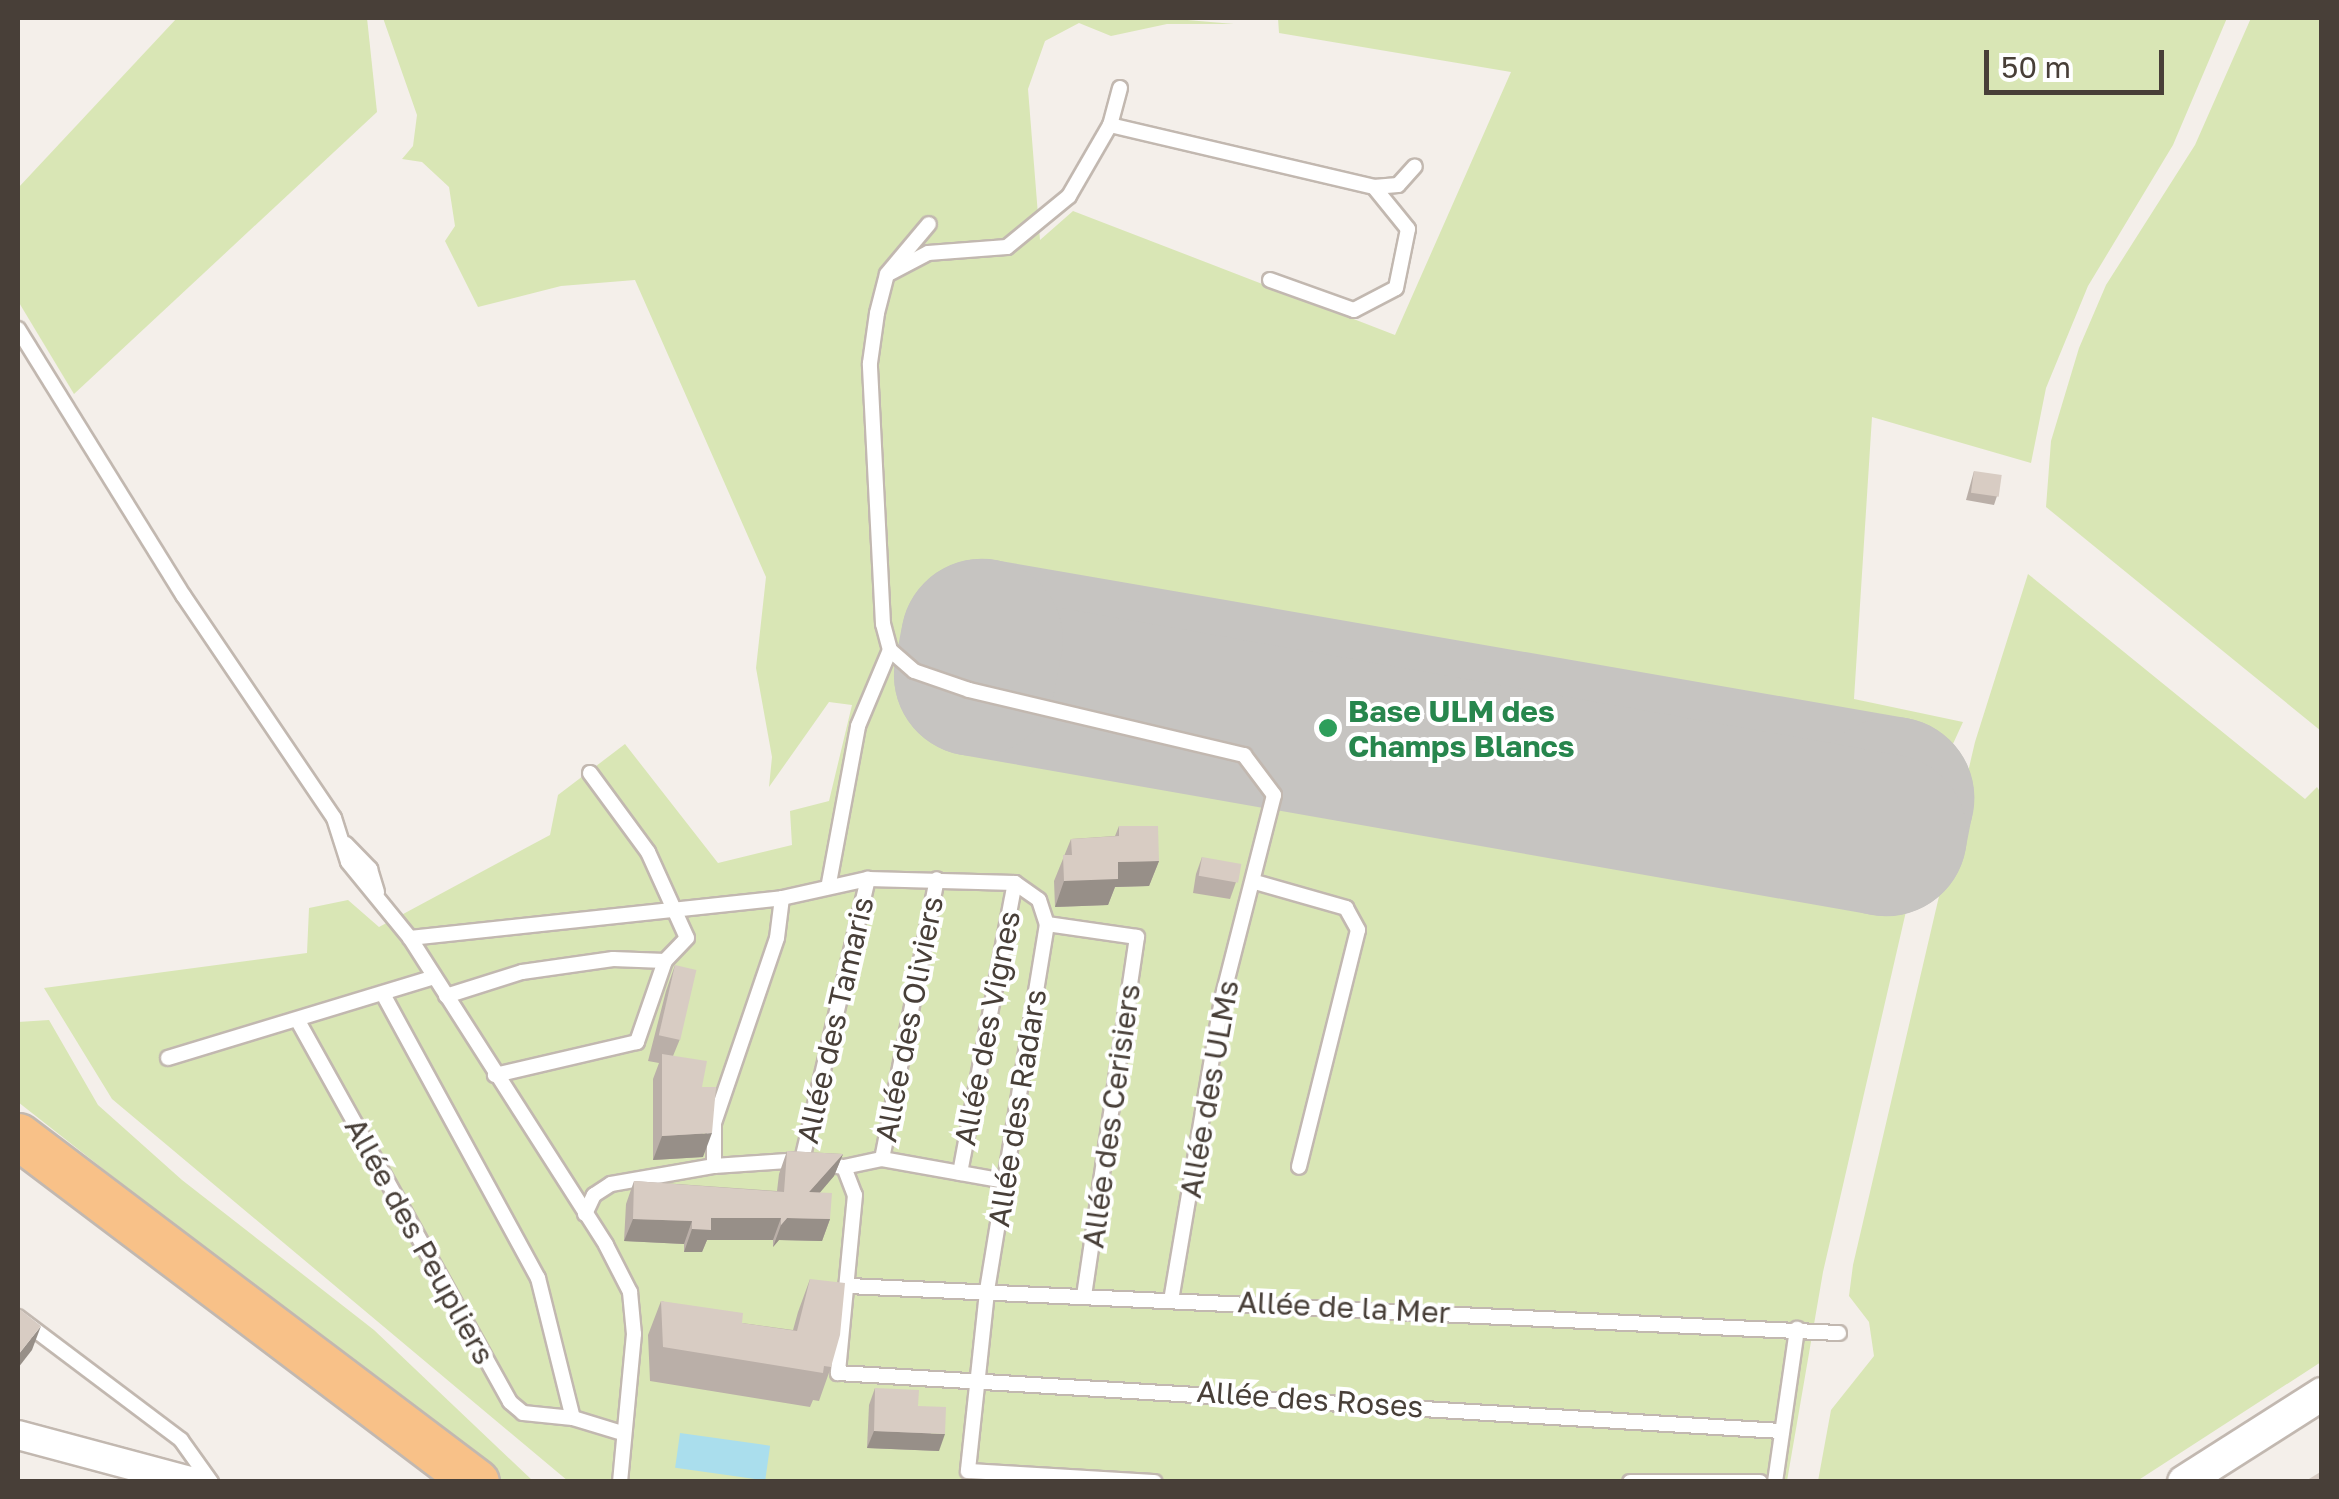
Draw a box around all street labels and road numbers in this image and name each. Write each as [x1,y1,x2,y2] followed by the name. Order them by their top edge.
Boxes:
[789,893,881,1147] street label: Allée des Tamaris
[868,893,950,1145] street label: Allée des Oliviers
[947,908,1027,1148] street label: Allée des Vignes
[1172,977,1246,1201] street label: Allée des ULMs
[1075,982,1147,1250] street label: Allée des Cerisiers
[980,987,1054,1229] street label: Allée des Radars
[337,1112,503,1370] street label: Allée des Peupliers
[1237,1283,1451,1331] street label: Allée de la Mer
[1195,1373,1425,1425] street label: Allée des Roses

